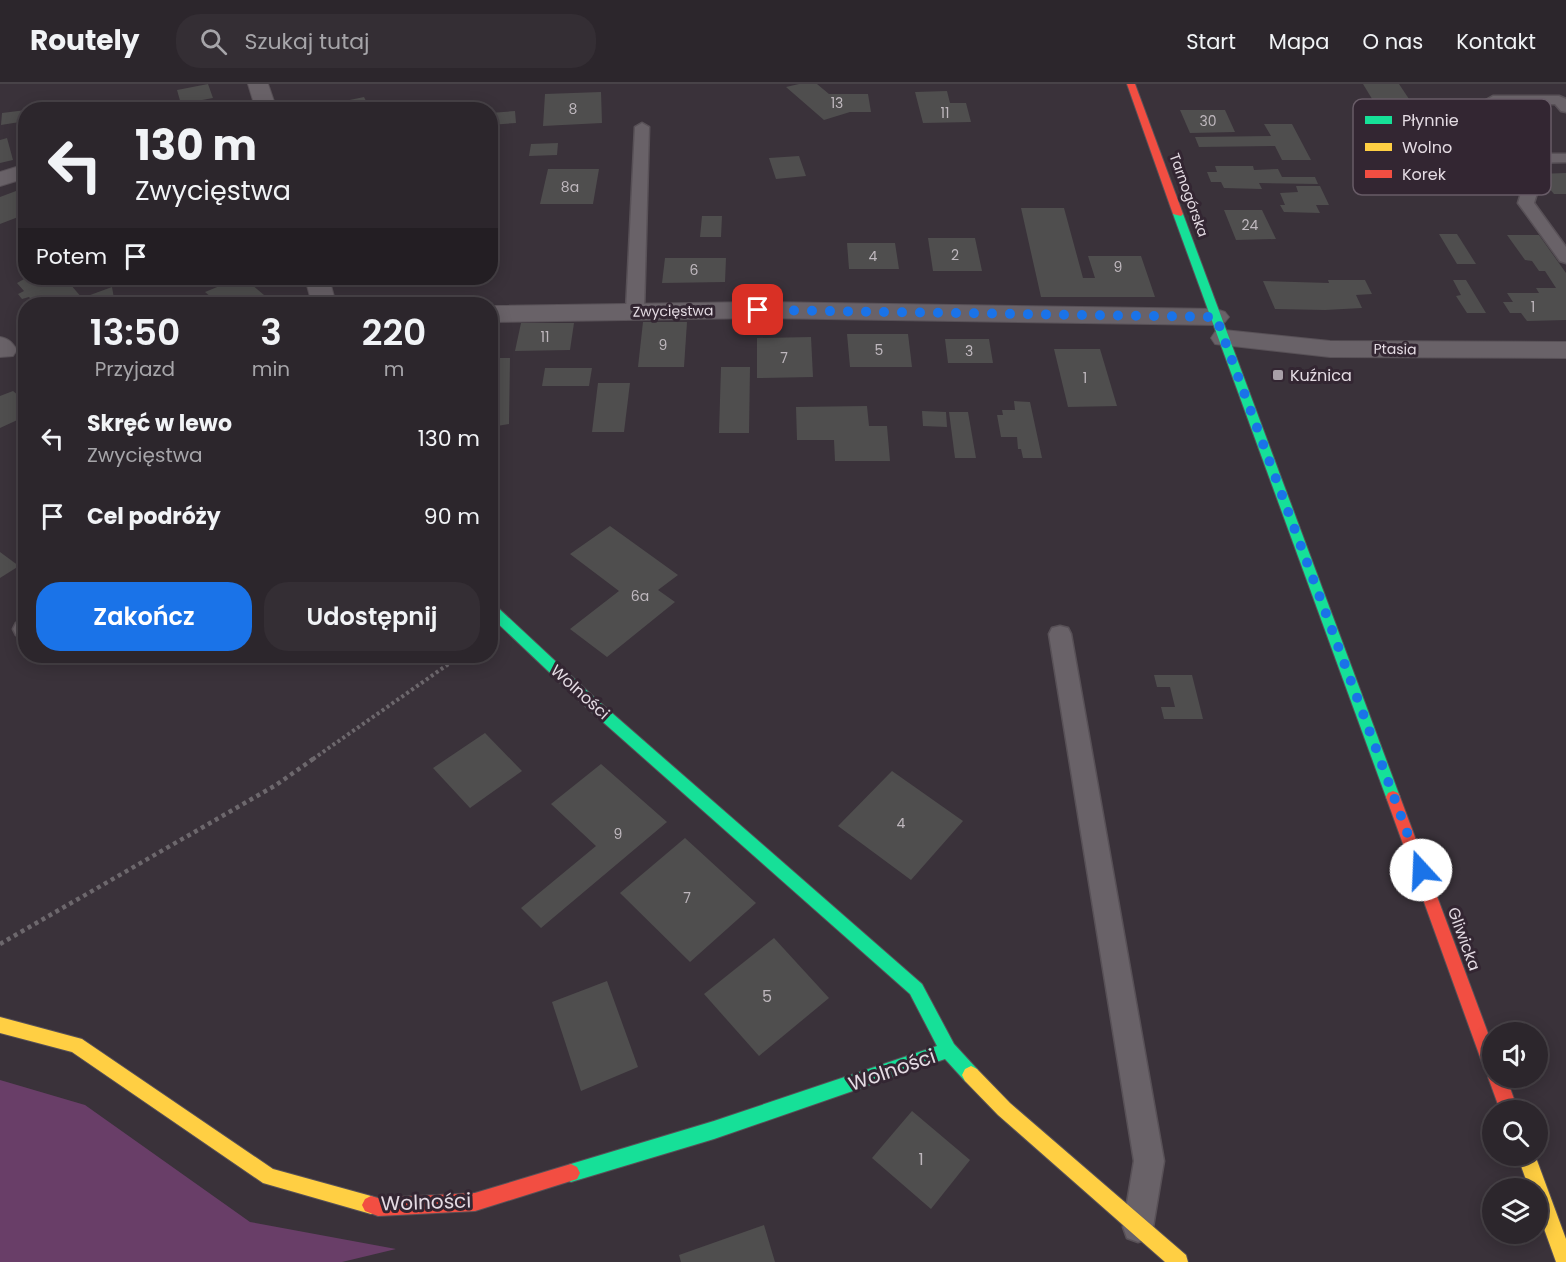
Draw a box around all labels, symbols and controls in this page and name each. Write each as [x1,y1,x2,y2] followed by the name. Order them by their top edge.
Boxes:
[176,14,596,68] search box
[30,21,140,60] text: Routely
[197,25,230,58] icon: search
[245,26,370,57] text: Szukaj tutaj
[1186,27,1236,56] text: Start
[1269,27,1330,56] text: Mapa
[1363,27,1423,56] text: O nas
[1456,27,1536,56] text: Kontakt
[831,93,843,113] house number: 13
[569,99,578,119] house number: 8
[1353,99,1551,195] legend
[941,103,949,123] house number: 11
[1402,109,1459,132] text: Płynnie
[1199,111,1217,131] house number: 30
[135,116,257,175] text: 130 m
[36,126,114,204] icon: left
[1402,136,1452,159] text: Wolno
[1165,150,1213,240] street label: Tarnogórska
[1402,163,1447,186] text: Korek
[135,172,291,209] text: Zwycięstwa
[561,177,579,197] house number: 8a
[1242,215,1259,235] house number: 24
[119,240,152,273] icon: arrive
[36,241,107,272] text: Potem
[951,245,959,265] house number: 2
[869,246,878,266] house number: 4
[1114,257,1122,277] house number: 9
[690,260,699,280] house number: 6
[732,284,783,335] pin
[741,293,774,326] icon: arrive
[1531,297,1535,317] house number: 1
[632,300,714,322] street label: Zwycięstwa
[90,307,180,358] text: 13:50
[260,307,282,358] text: 3
[362,307,426,358] text: 220
[541,327,549,347] house number: 11
[659,335,667,355] house number: 9
[1373,339,1417,359] street label: Ptasia
[875,340,883,360] house number: 5
[965,341,973,361] house number: 3
[780,348,788,368] house number: 7
[95,355,175,383] text: Przyjazd
[252,355,290,383] text: min
[384,355,404,383] text: m
[1290,364,1352,387] place label: Kuźnica
[1083,368,1087,388] house number: 1
[1271,368,1285,382] marker: Kuźnica
[87,408,232,439] text: Skręć w lewo
[36,422,69,455] icon: left
[418,423,480,454] text: 130 m
[87,441,203,469] text: Zwycięstwa
[36,500,69,533] icon: arrive
[87,501,221,532] text: Cel podróży
[424,501,480,532] text: 90 m
[36,582,252,651] button: Zakończ
[264,582,480,651] button: Udostępnij
[631,586,649,606] house number: 6a
[545,659,615,725] street label: Wolności
[897,813,906,833] house number: 4
[614,824,622,844] house number: 9
[1389,838,1453,902] position arrow
[683,888,691,908] house number: 7
[1442,904,1486,974] street label: Gliwicka
[762,985,772,1008] house number: 5
[1482,1022,1548,1244] map controls
[1482,1022,1548,1088] button: sound
[845,1042,939,1098] street label: Wolności
[1482,1100,1548,1166] button: search
[918,1148,924,1171] house number: 1
[1482,1178,1548,1244] button: layers
[380,1186,472,1218] street label: Wolności

